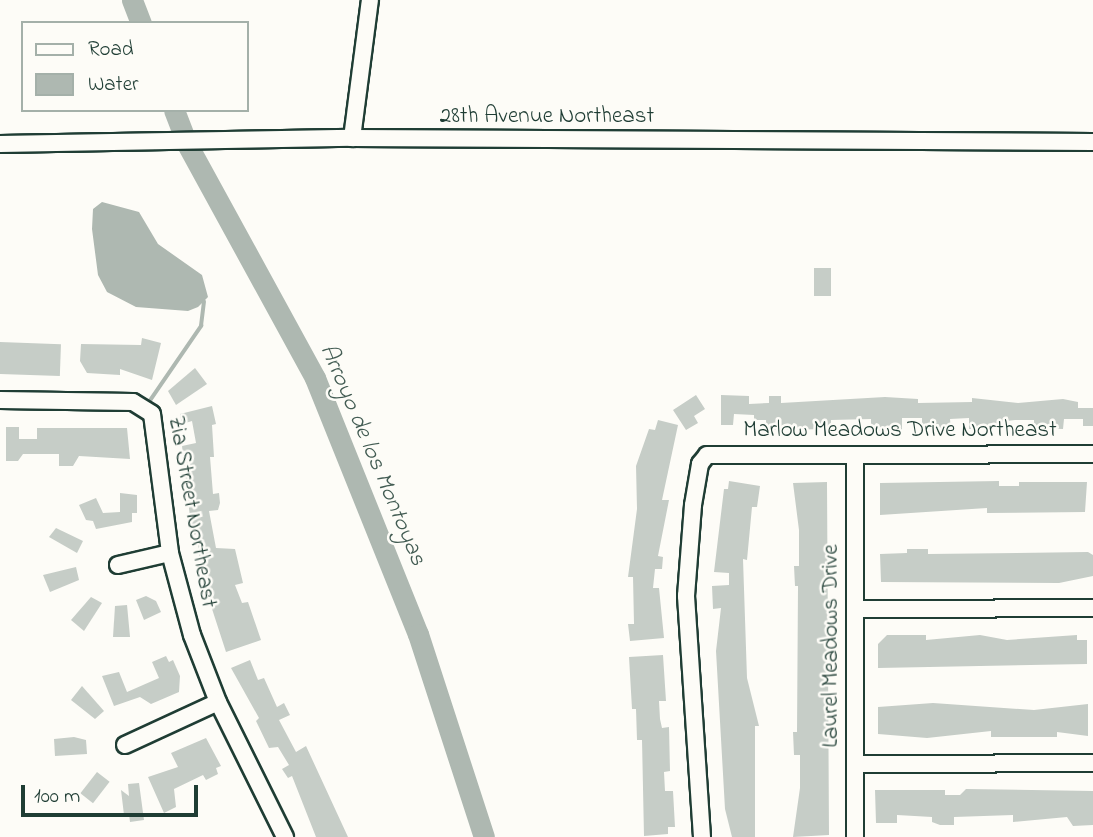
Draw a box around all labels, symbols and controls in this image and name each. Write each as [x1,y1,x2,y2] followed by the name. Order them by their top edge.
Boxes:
[21,21,248,112] legend
[88,35,134,65] text: Road
[88,70,139,100] text: Water
[440,103,654,131] street label: 28th Avenue Northeast
[312,340,432,570] water label: Arroyo de los Montoyas
[161,414,221,610] street label: Zia Street Northeast
[743,417,1057,445] street label: Marlow Meadows Drive Northeast
[818,544,846,748] street label: Laurel Meadows Drive
[24,770,201,814] scale bar
[34,782,80,812] text: 100 m

